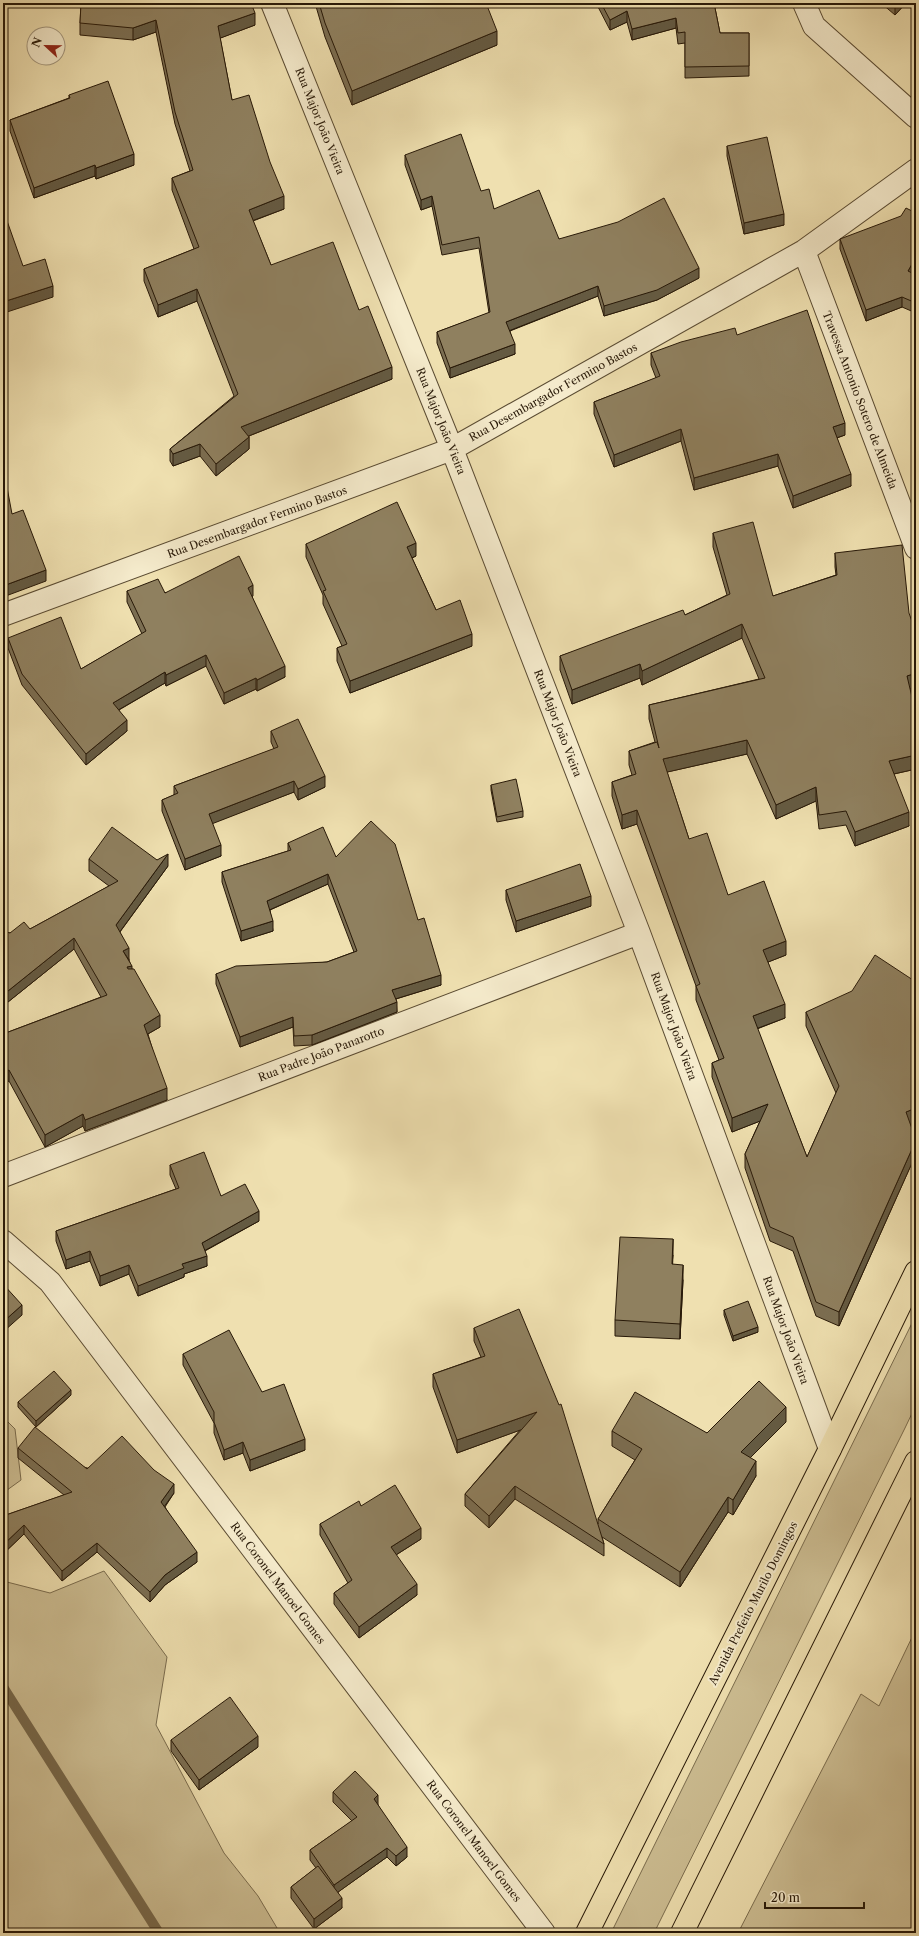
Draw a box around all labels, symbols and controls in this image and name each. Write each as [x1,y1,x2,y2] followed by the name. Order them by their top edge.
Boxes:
[26,26,66,66] north arrow
[28,35,45,49] text: N
[292,65,348,177] street label: Rua Major João Vieira
[820,309,901,491] street label: Travessa Antonio Sotero de Almeida
[466,340,640,444] street label: Rua Desembargador Fermino Bastos
[413,365,469,477] street label: Rua Major João Vieira
[165,483,349,561] street label: Rua Desembargador Fermino Bastos
[531,667,585,779] street label: Rua Major João Vieira
[648,970,700,1082] street label: Rua Major João Vieira
[256,1023,386,1085] street label: Rua Padre João Panarotto
[760,1274,812,1386] street label: Rua Major João Vieira
[228,1519,328,1647] street label: Rua Coronel Manoel Gomes
[705,1519,801,1688] street label: Avenida Prefeito Murilo Domingos
[424,1777,524,1905] street label: Rua Coronel Manoel Gomes
[765,1884,864,1910] scale bar
[771,1890,800,1905] text: 20 m

